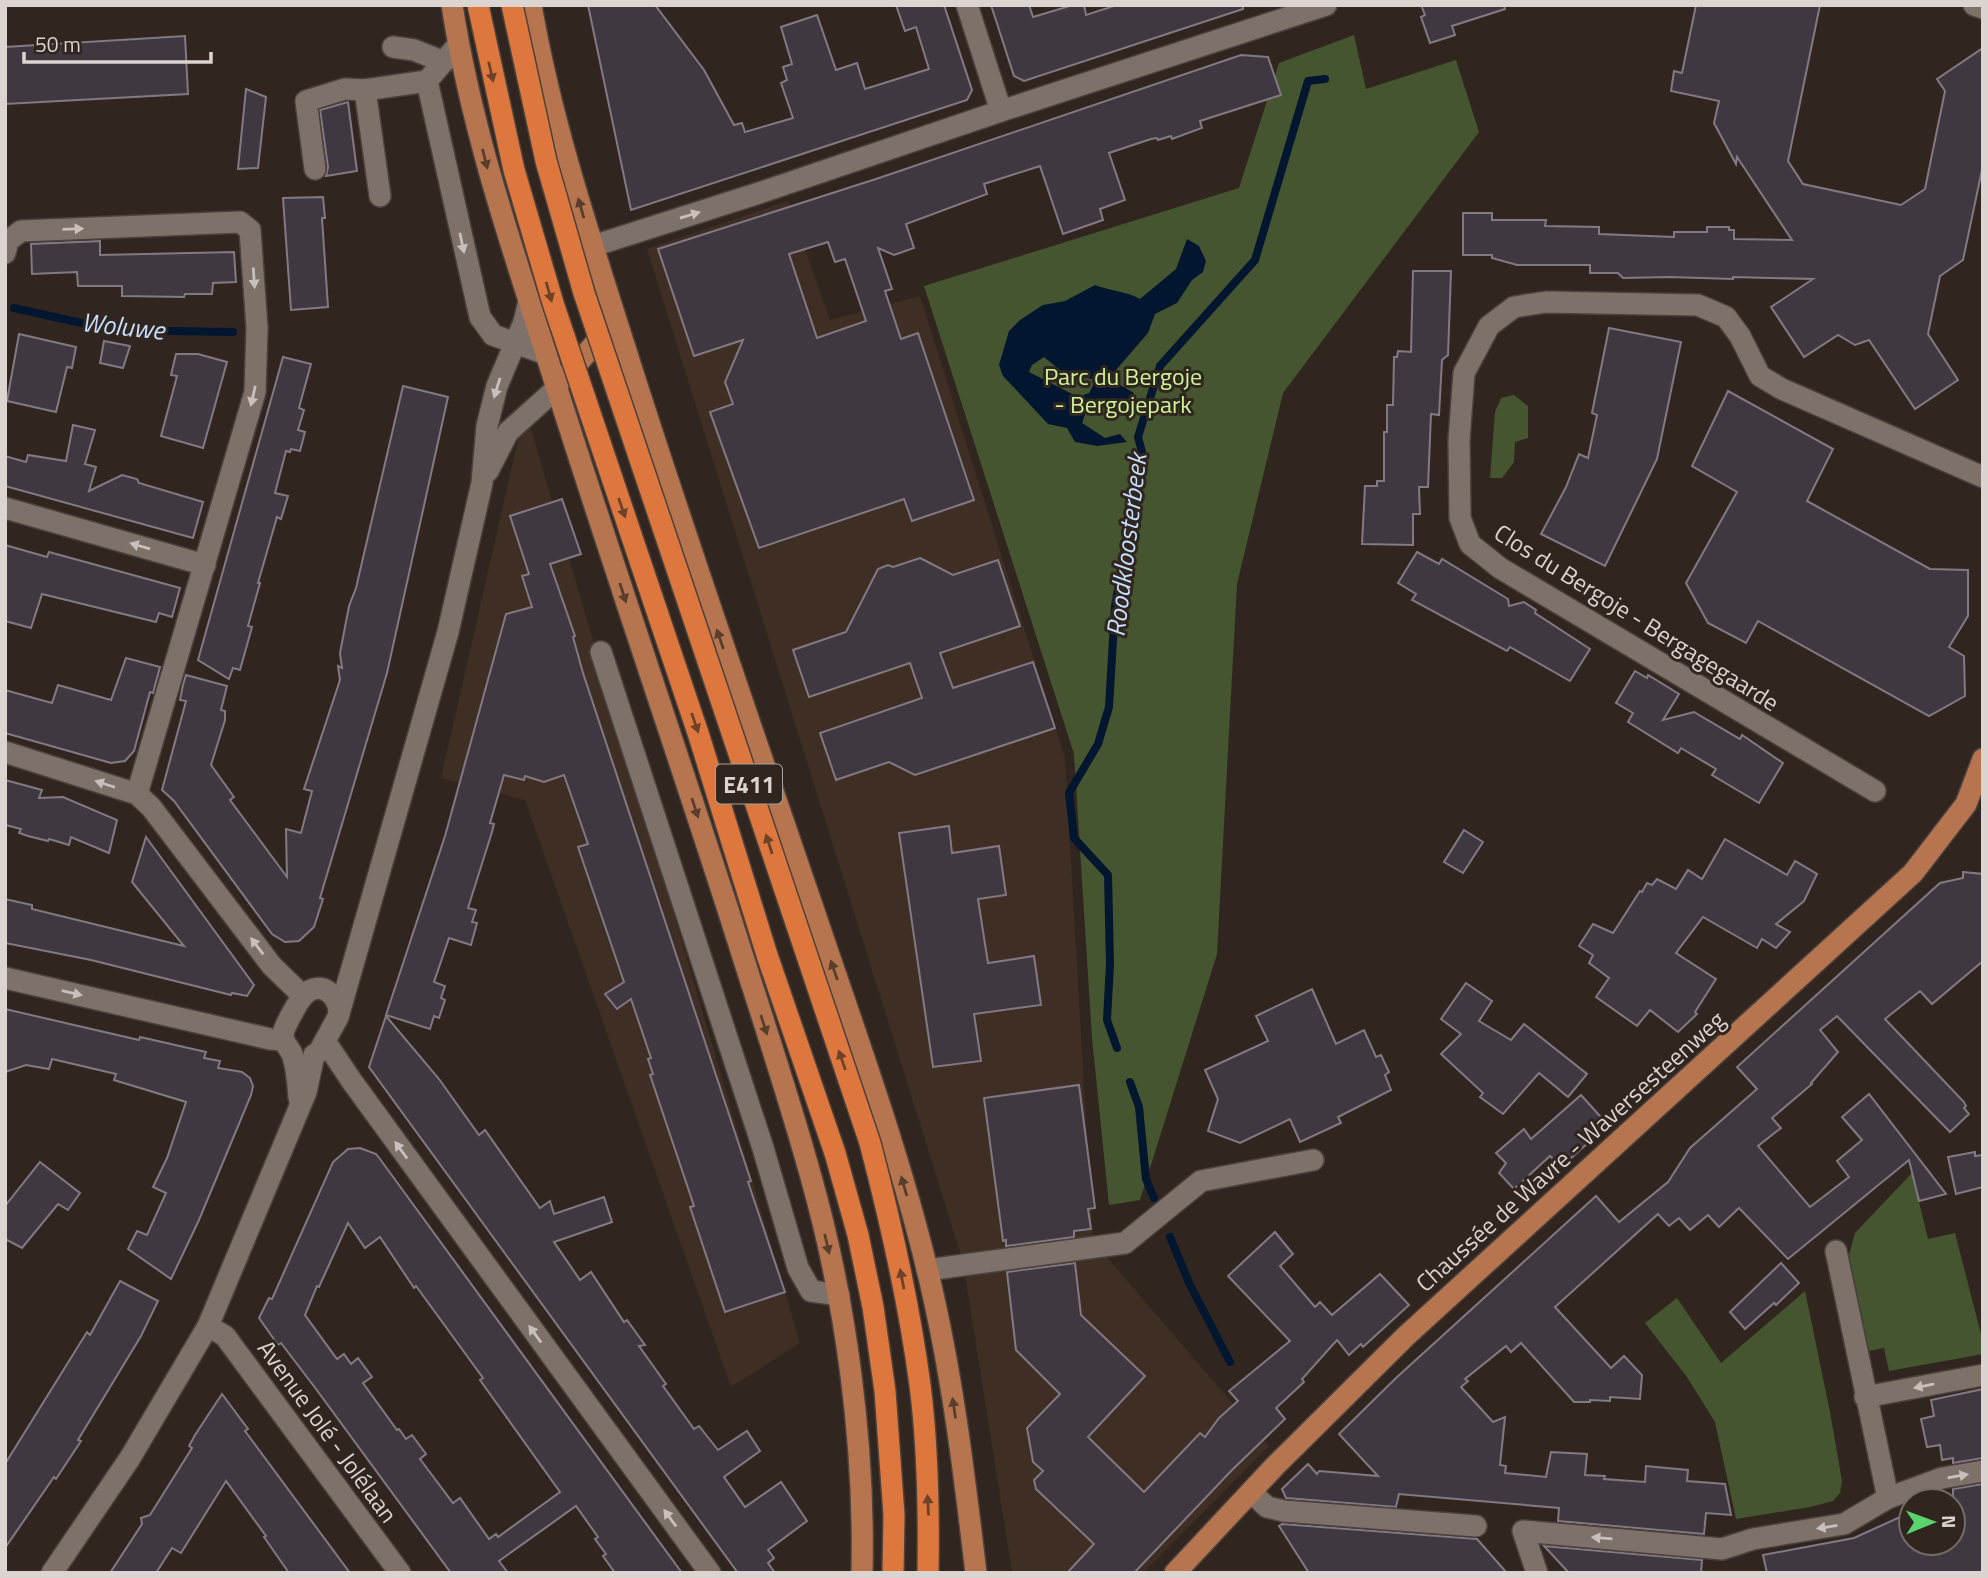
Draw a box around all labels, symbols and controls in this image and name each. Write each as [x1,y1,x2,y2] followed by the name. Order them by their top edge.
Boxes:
[24,21,212,65] scale bar
[35,28,81,60] text: 50 m
[486,61,497,83] one-way arrow
[480,148,491,170] one-way arrow
[575,197,586,219] one-way arrow
[679,209,700,220] one-way arrow
[62,224,84,235] one-way arrow
[457,232,468,254] one-way arrow
[249,267,260,289] one-way arrow
[545,282,555,303] one-way arrow
[80,302,168,350] water label: Woluwe
[1044,358,1202,422] park label: Parc du Bergoje - Bergojepark
[492,377,502,398] one-way arrow
[248,385,259,407] one-way arrow
[1095,448,1157,639] water label: Roodkloosterbeek
[617,497,628,518] one-way arrow
[1488,514,1786,720] street label: Clos du Bergoje - Bergagegaarde
[129,541,150,551] one-way arrow
[618,582,629,603] one-way arrow
[714,628,725,649] one-way arrow
[690,713,701,734] one-way arrow
[716,764,782,804] road number: E411
[94,778,115,788] one-way arrow
[690,798,701,819] one-way arrow
[763,834,774,855] one-way arrow
[250,936,264,955] one-way arrow
[828,959,839,980] one-way arrow
[61,988,83,999] one-way arrow
[1407,1002,1733,1300] street label: Chaussée de Wavre - Waversesteenweg
[760,1015,770,1036] one-way arrow
[836,1049,847,1070] one-way arrow
[395,1141,409,1159] one-way arrow
[898,1175,909,1197] one-way arrow
[822,1233,833,1255] one-way arrow
[897,1268,908,1290] one-way arrow
[529,1325,543,1343] one-way arrow
[249,1332,407,1530] street label: Avenue Jolé - Jolélaan
[1913,1381,1935,1392] one-way arrow
[948,1397,959,1419] one-way arrow
[1947,1470,1969,1481] one-way arrow
[1897,1487,1967,1557] north arrow
[922,1493,933,1515] one-way arrow
[663,1509,677,1527] one-way arrow
[1935,1515,1964,1529] text: N
[1816,1522,1838,1533] one-way arrow
[1591,1532,1613,1543] one-way arrow

